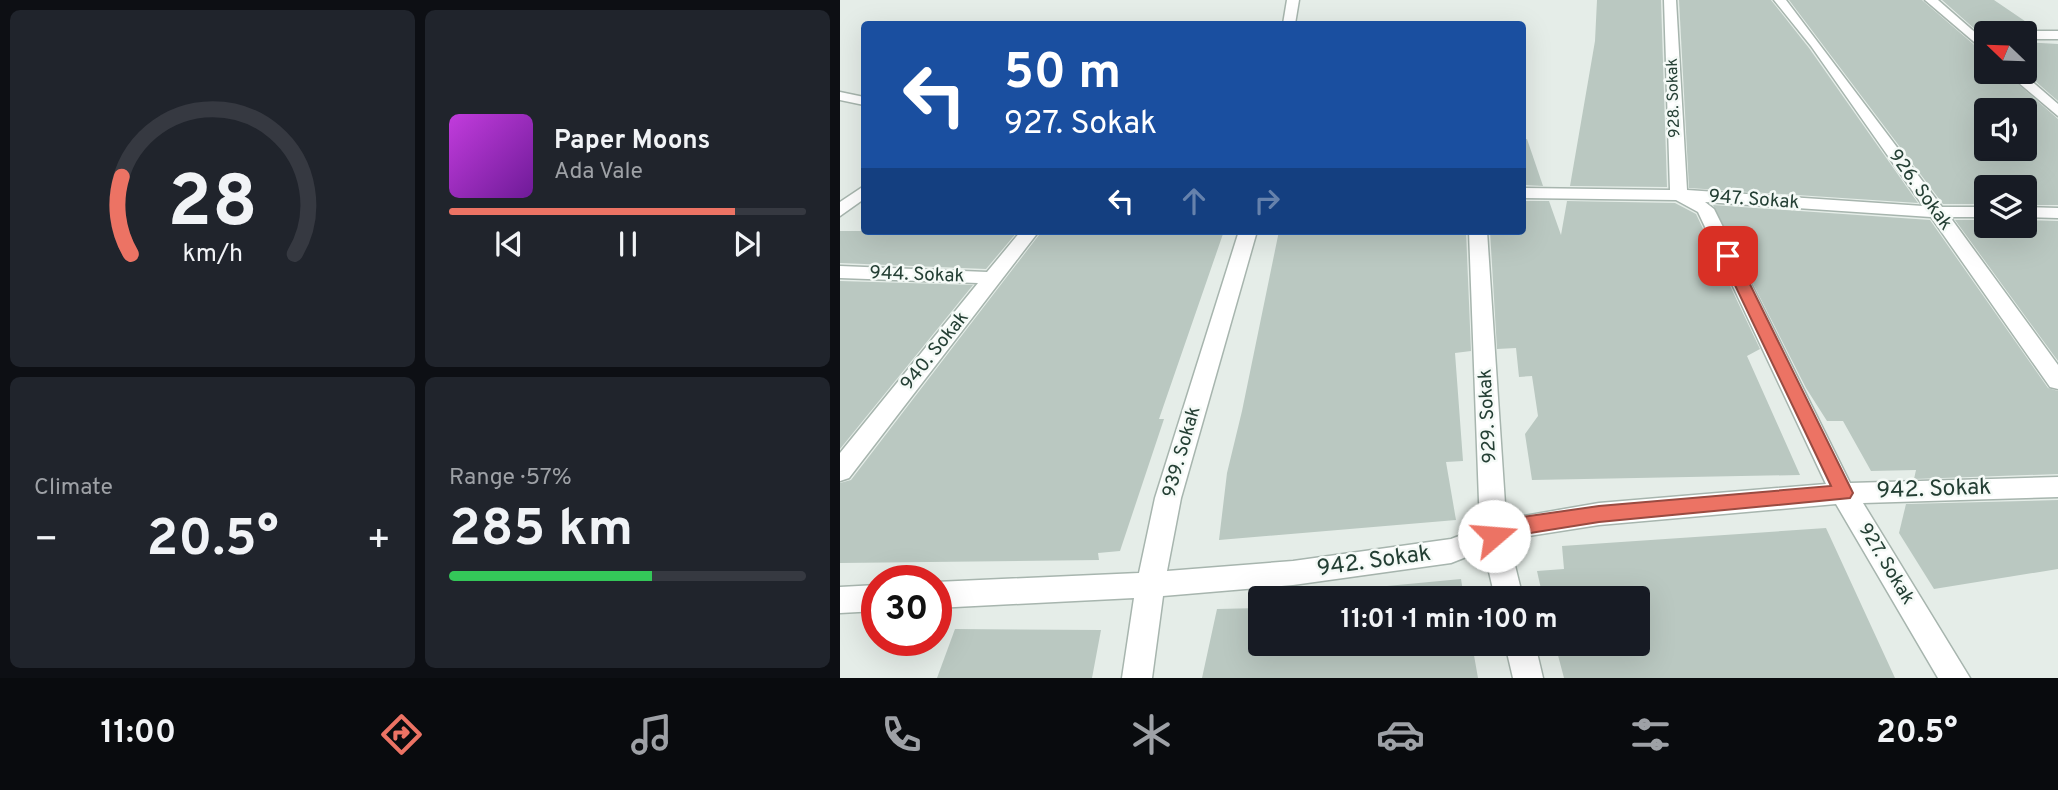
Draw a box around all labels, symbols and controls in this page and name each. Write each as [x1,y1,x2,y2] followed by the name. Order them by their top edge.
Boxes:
[1974,21,2037,84] north arrow
[1974,21,2037,238] map controls
[1004,44,1121,106] text: 50 m
[889,49,980,140] icon: left
[1663,58,1685,138] street label: 928. Sokak
[1974,98,2037,161] button: sound
[1004,105,1157,145] text: 927. Sokak
[554,125,710,158] text: Paper Moons
[1883,145,1957,235] street label: 926. Sokak
[554,158,643,187] text: Ada Vale
[167,161,258,253] text: 28
[1974,175,2037,238] button: layers
[1102,182,1140,220] icon: left
[1175,182,1213,220] icon: ahead
[1248,182,1286,220] icon: right
[1708,185,1800,215] street label: 947. Sokak
[490,225,528,263] icon: previous
[609,225,647,263] icon: pause
[728,225,766,263] icon: next
[1698,226,1758,286] pin
[1709,237,1747,275] icon: arrive
[182,239,243,271] text: km/h
[869,261,965,289] street label: 944. Sokak
[896,306,974,396] street label: 940. Sokak
[1474,368,1502,464] street label: 929. Sokak
[1158,404,1206,500] street label: 939. Sokak
[449,464,572,493] text: Range · 57%
[34,474,113,503] text: Climate
[1876,474,1992,506] street label: 942. Sokak
[449,498,633,564] text: 285 km
[1457,499,1531,573] position arrow
[146,508,279,574] text: 20.5°
[34,517,59,566] text: −
[366,517,391,566] text: +
[1852,519,1920,609] street label: 927. Sokak
[1315,540,1433,584] street label: 942. Sokak
[861,565,952,656] speed limit sign: 30
[1340,604,1558,637] text: 11:01 · 1 min · 100 m
[377,710,426,759] icon: directions
[627,710,676,759] icon: music
[877,710,926,759] icon: phone
[1127,710,1176,759] icon: climate
[1376,710,1425,759] icon: car
[1626,710,1675,759] icon: filters
[100,714,176,754] text: 11:00
[1876,714,1958,754] text: 20.5°

